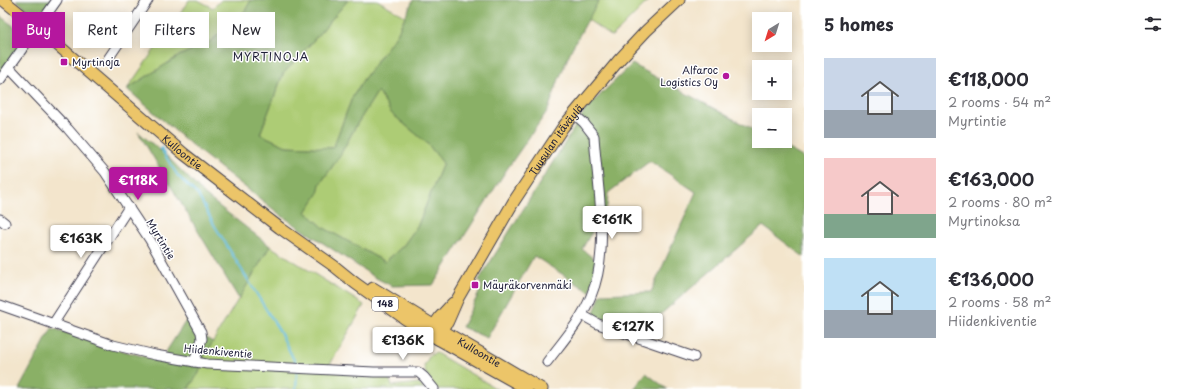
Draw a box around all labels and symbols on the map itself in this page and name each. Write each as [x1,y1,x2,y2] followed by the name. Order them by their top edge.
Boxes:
[752,12,792,52] north arrow
[233,48,309,65] district label: MYRTINOJA
[72,54,120,69] place label: Myrtinoja
[59,57,69,67] marker: Myrtinoja
[660,62,718,89] place label: Alfaroc Logistics Oy
[721,71,731,81] marker: Alfaroc Logistics Oy
[525,100,587,178] street label: Tuusulan itäväylä
[159,131,206,172] street label: Kulloontie
[110,167,166,201] pin: €118K
[584,206,640,240] pin: €161K
[143,216,179,262] street label: Myrtintie
[53,225,109,259] pin: €163K
[483,277,572,293] place label: Mäyräkorvenmäki
[470,280,480,290] marker: Mäyräkorvenmäki
[372,297,398,311] road number: 148
[605,313,661,347] pin: €127K
[375,327,431,361] pin: €136K
[455,333,504,370] street label: Kulloontie
[183,340,253,361] street label: Hiidenkiventie

